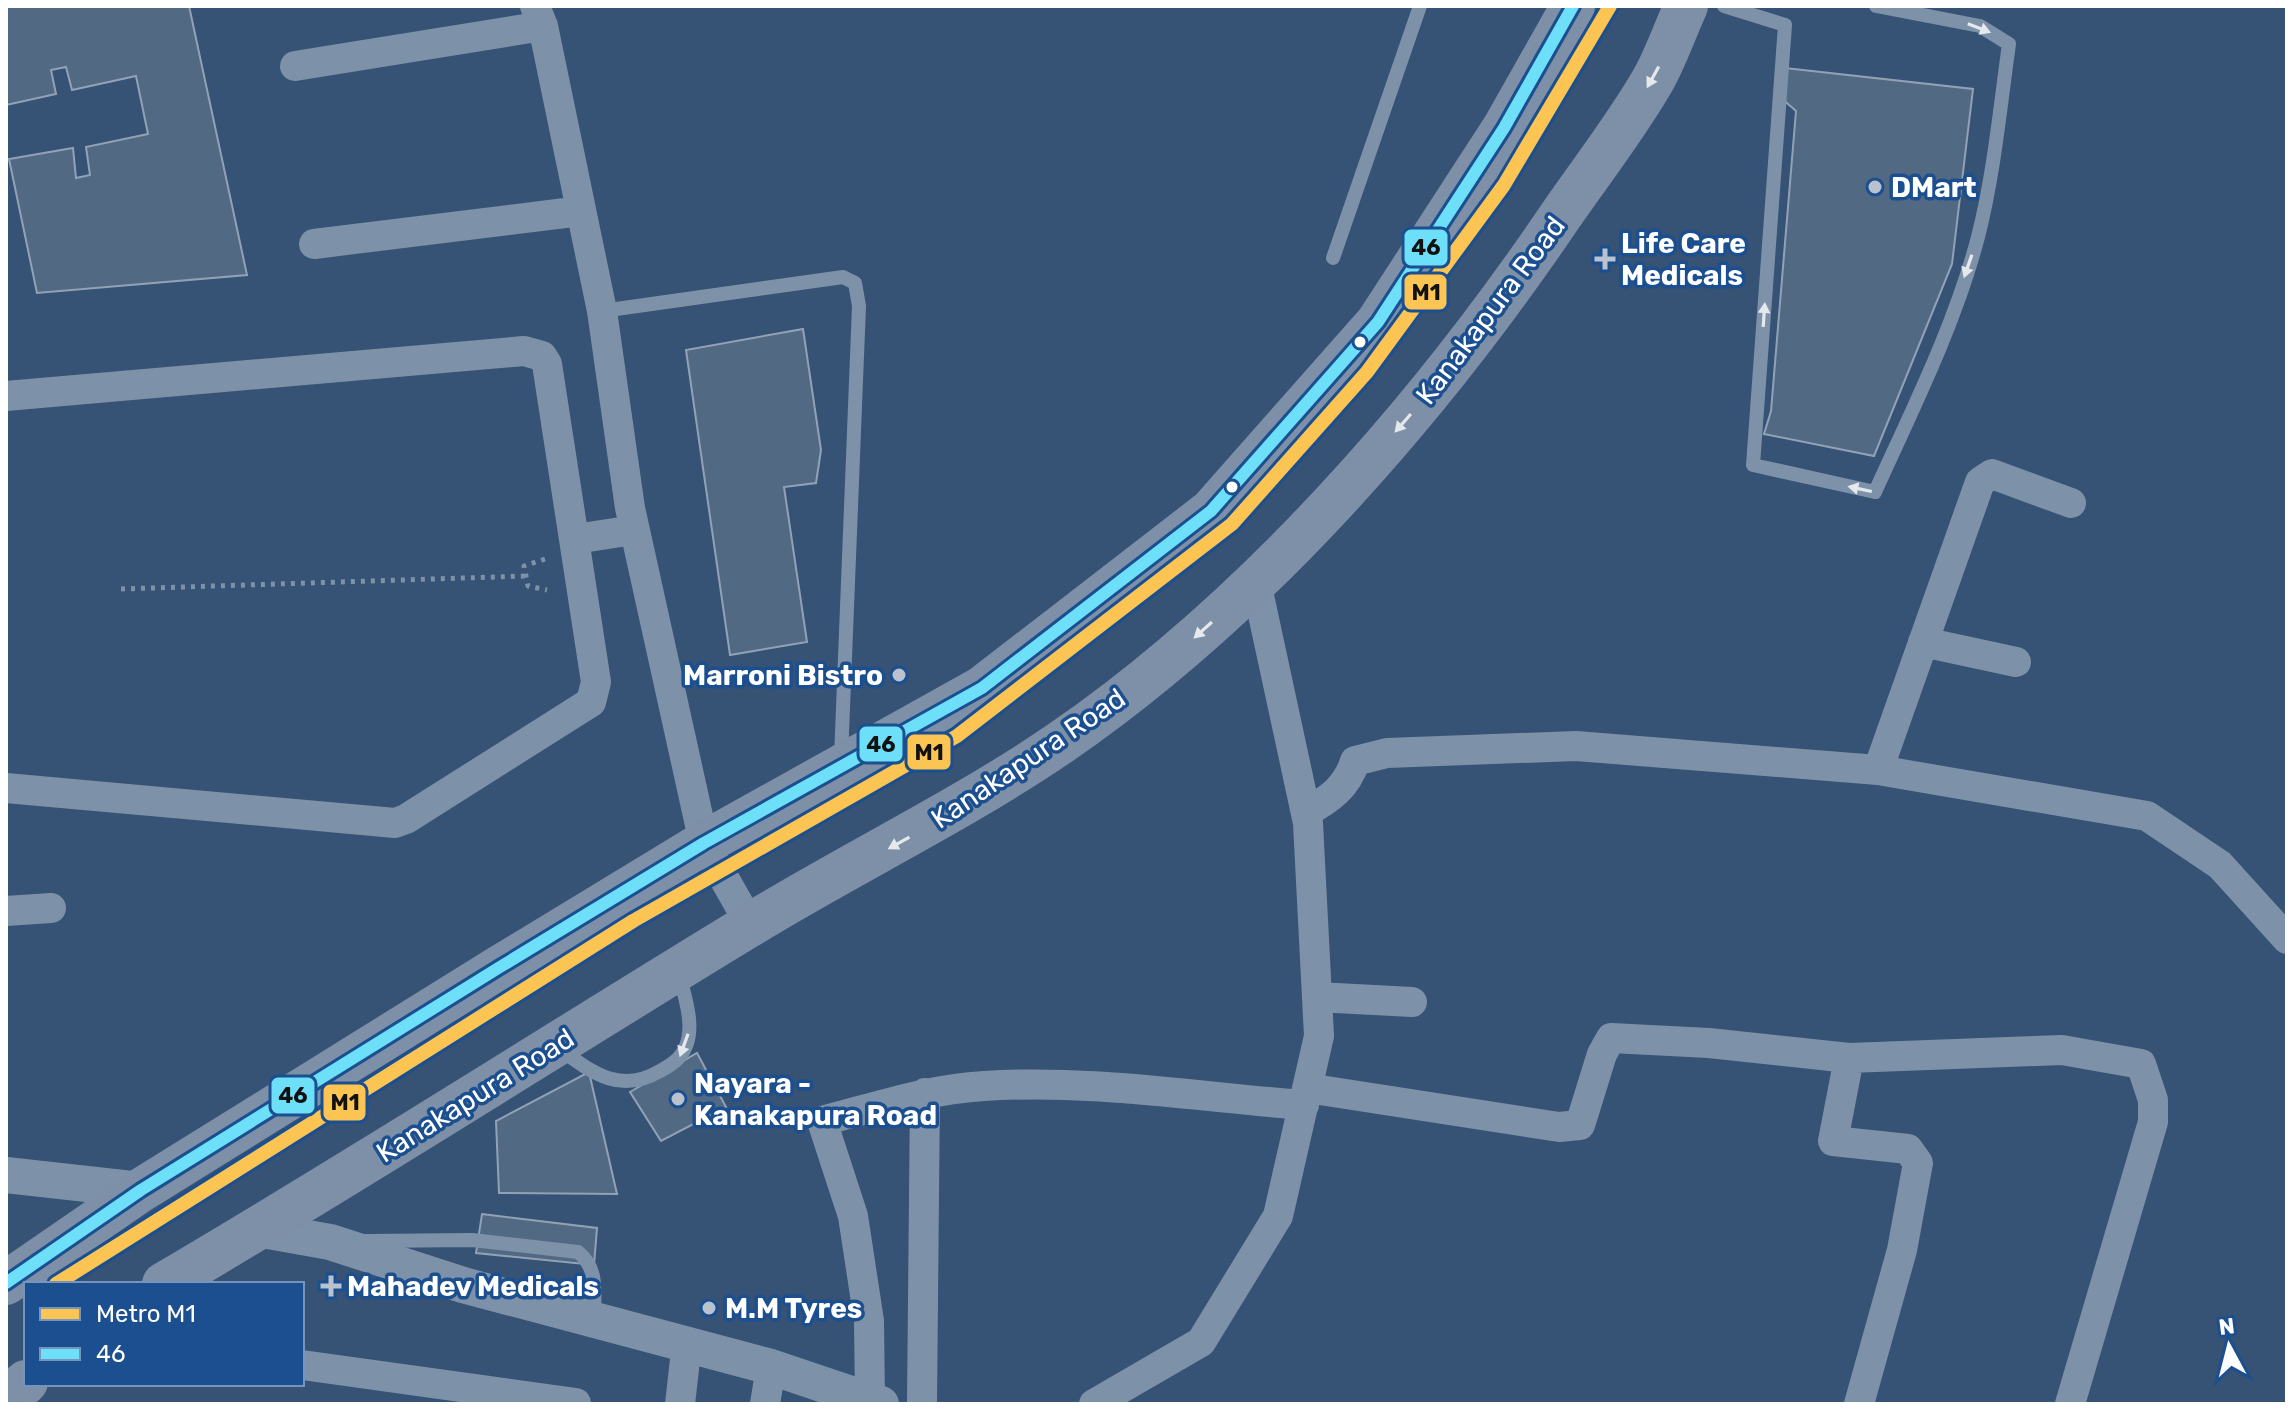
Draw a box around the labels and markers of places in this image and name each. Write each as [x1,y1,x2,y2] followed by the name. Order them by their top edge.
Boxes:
[1891,171,1977,204] place label: DMart
[1866,178,1884,196] marker: DMart
[1621,227,1746,292] place label: Life Care Medicals
[1596,250,1614,268] marker: Life Care Medicals
[1352,334,1368,350] unlabelled marker
[1224,479,1240,495] unlabelled marker
[683,659,883,692] place label: Marroni Bistro
[890,666,908,684] marker: Marroni Bistro
[694,1067,937,1132] place label: Nayara - Kanakapura Road
[669,1090,687,1108] marker: Nayara - Kanakapura Road
[347,1270,599,1303] place label: Mahadev Medicals
[322,1277,340,1295] marker: Mahadev Medicals
[725,1292,862,1325] place label: M.M Tyres
[700,1299,718,1317] marker: M.M Tyres

